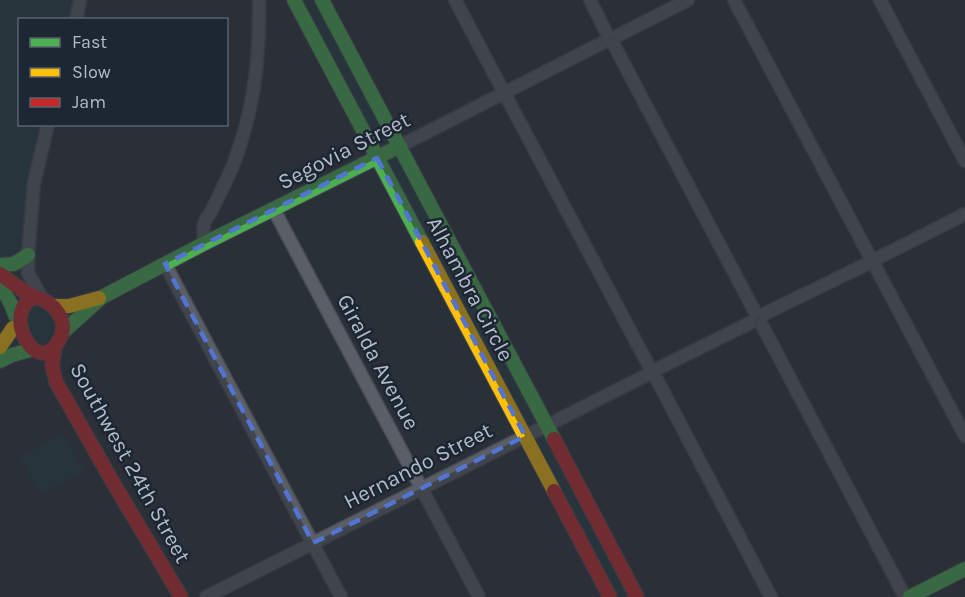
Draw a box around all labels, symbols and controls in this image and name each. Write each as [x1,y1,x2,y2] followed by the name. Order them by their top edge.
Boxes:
[18,18,228,126] legend
[72,31,107,53] text: Fast
[72,61,111,83] text: Slow
[72,91,106,113] text: Jam
[274,107,414,195] street label: Segovia Street
[421,212,519,366] street label: Alhambra Circle
[331,290,425,434] street label: Giralda Avenue
[64,358,196,568] street label: Southwest 24th Street
[339,417,497,515] street label: Hernando Street

